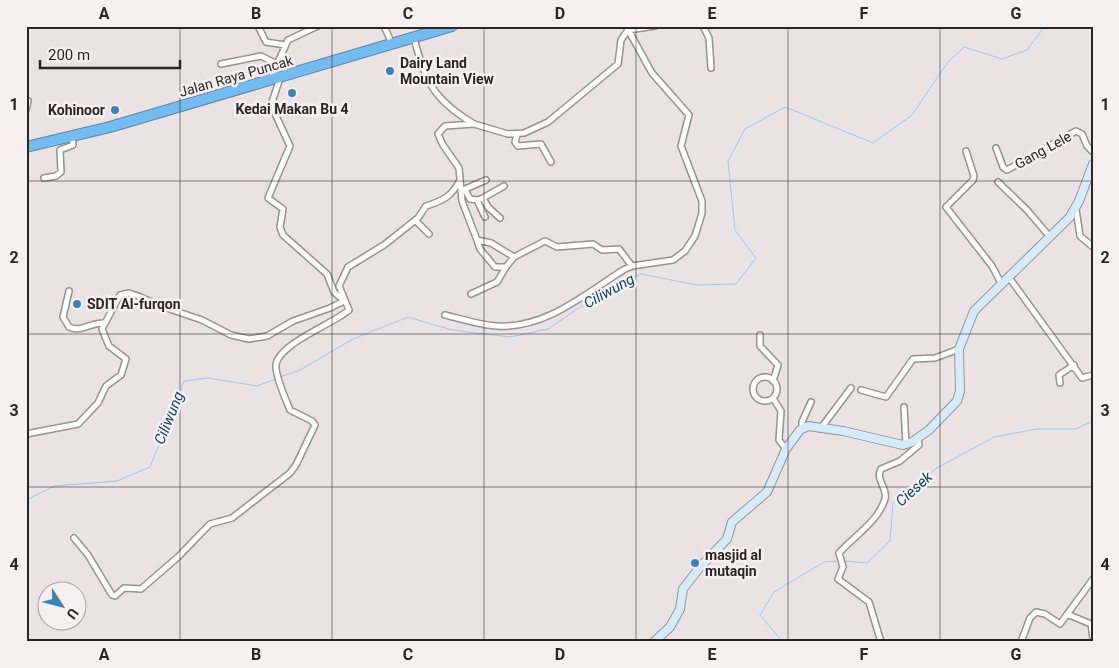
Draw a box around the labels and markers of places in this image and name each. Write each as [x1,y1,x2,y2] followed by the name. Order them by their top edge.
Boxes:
[400,55,495,87] place label: Dairy Land Mountain View
[384,65,396,77] marker: Dairy Land Mountain View
[286,87,298,99] marker: Kedai Makan Bu 4
[235,101,349,117] place label: Kedai Makan Bu 4
[48,102,105,118] place label: Kohinoor
[109,104,121,116] marker: Kohinoor
[87,296,181,312] place label: SDIT Al-furqon
[71,298,83,310] marker: SDIT Al-furqon
[705,547,762,579] place label: masjid al mutaqin
[689,557,701,569] marker: masjid al mutaqin

